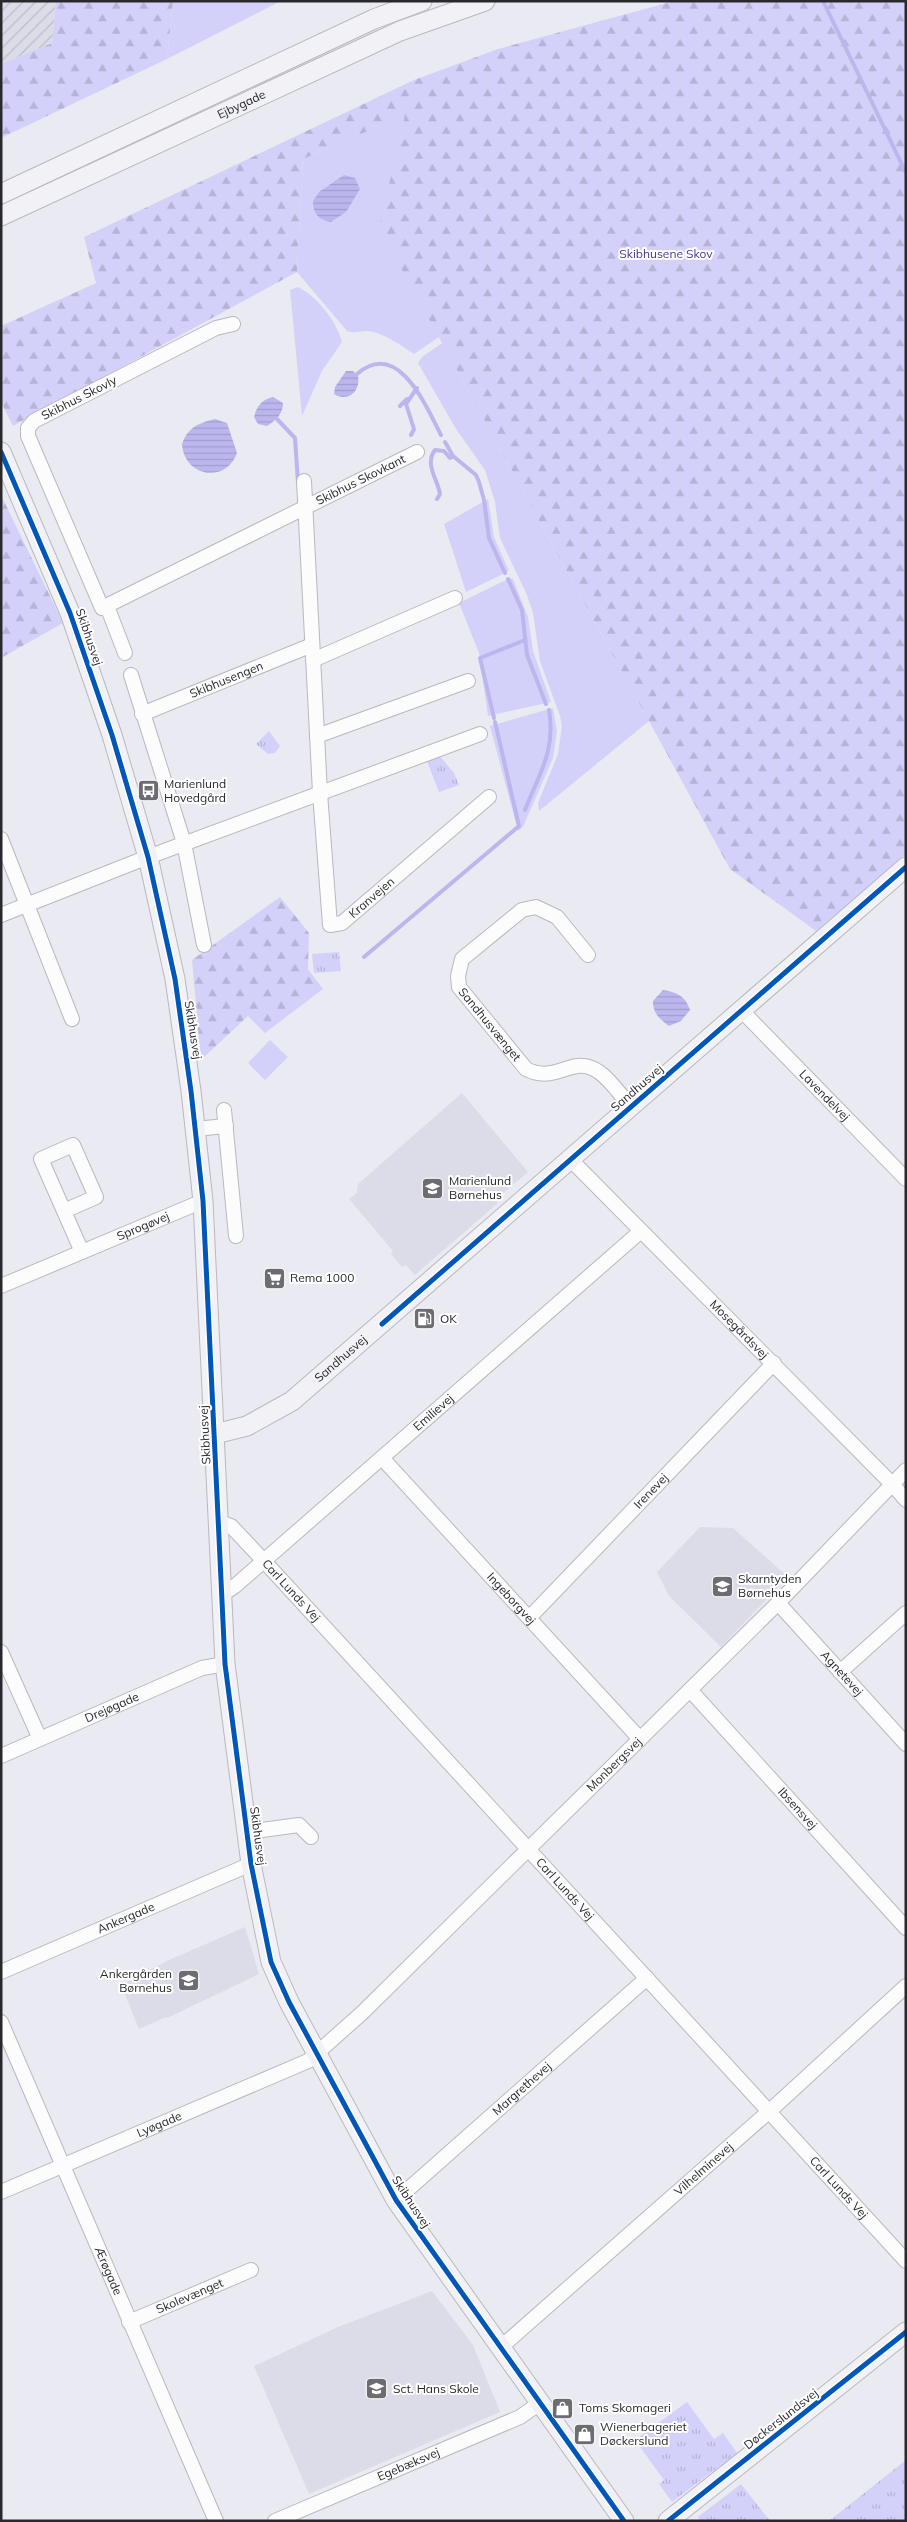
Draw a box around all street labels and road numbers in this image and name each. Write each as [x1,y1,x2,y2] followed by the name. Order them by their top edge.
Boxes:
[215,86,268,122] street label: Ejbygade
[39,372,120,423] street label: Skibhus Skovly
[313,451,408,508] street label: Skibhus Skovkant
[73,606,106,667] street label: Skibhusvej
[187,658,265,701] street label: Skibhusengen
[345,874,397,921] street label: Kranvejen
[456,984,525,1064] street label: Sandhusvænget
[181,1000,206,1060] street label: Skibhusvej
[607,1061,666,1114] street label: Sandhusvej
[796,1066,853,1124] street label: Lavendelvej
[114,1208,171,1243] street label: Sprogøvej
[707,1296,772,1362] street label: Mosegårdsvej
[311,1331,370,1385] street label: Sandhusvej
[410,1390,456,1434] street label: Emilievej
[195,1405,214,1465] street label: Skibhusvej
[630,1470,671,1511] street label: Irenevej
[259,1556,324,1625] street label: Carl Lunds Vej
[484,1569,539,1628] street label: Ingeborgvej
[818,1647,867,1699] street label: Agnetevej
[82,1689,141,1725] street label: Drejøgade
[583,1734,644,1794] street label: Monbergsvej
[775,1784,821,1832] street label: Ibsensvej
[247,1806,270,1866] street label: Skibhusvej
[533,1854,598,1923] street label: Carl Lunds Vej
[95,1899,157,1937] street label: Ankergade
[489,2058,554,2118] street label: Margrethevej
[134,2108,184,2140] street label: Lyøgade
[671,2139,736,2198] street label: Vilhelminevej
[807,2153,871,2222] street label: Carl Lunds Vej
[389,2173,434,2231] street label: Skibhusvej
[91,2243,126,2297] street label: Ærøgade
[154,2275,225,2317] street label: Skolevænget
[741,2385,821,2452] street label: Døckerslundsvej
[375,2444,442,2484] street label: Egebæksvej

